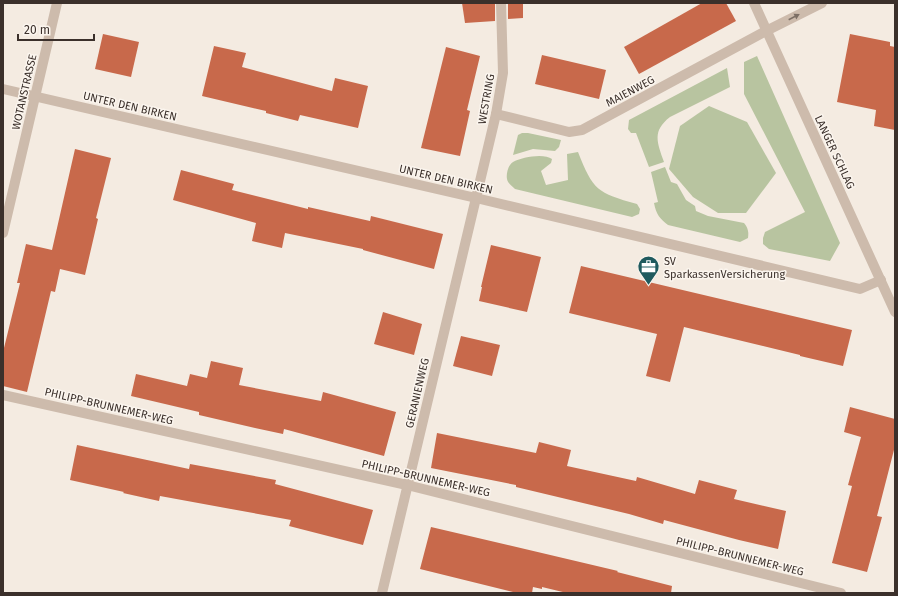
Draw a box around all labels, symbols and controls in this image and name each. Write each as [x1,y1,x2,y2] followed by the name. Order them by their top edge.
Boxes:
[788,14,800,20] one-way arrow
[18,16,94,42] scale bar
[24,23,50,37] text: 20 m
[9,53,40,131] street label: WOTANSTRASSE
[476,73,497,125] street label: WESTRING
[604,73,657,110] street label: MAIENWEG
[82,89,178,124] street label: UNTER DEN BIRKEN
[812,113,857,191] street label: LANGER SCHLAG
[398,162,494,197] street label: UNTER DEN BIRKEN
[635,254,661,287] office icon: SV SparkassenVersicherung
[664,255,786,281] place label: SV SparkassenVersicherung
[403,357,432,430] street label: GERANIENWEG
[43,385,174,428] street label: PHILIPP-BRUNNEMER-WEG
[360,457,491,500] street label: PHILIPP-BRUNNEMER-WEG
[675,534,805,579] street label: PHILIPP-BRUNNEMER-WEG

